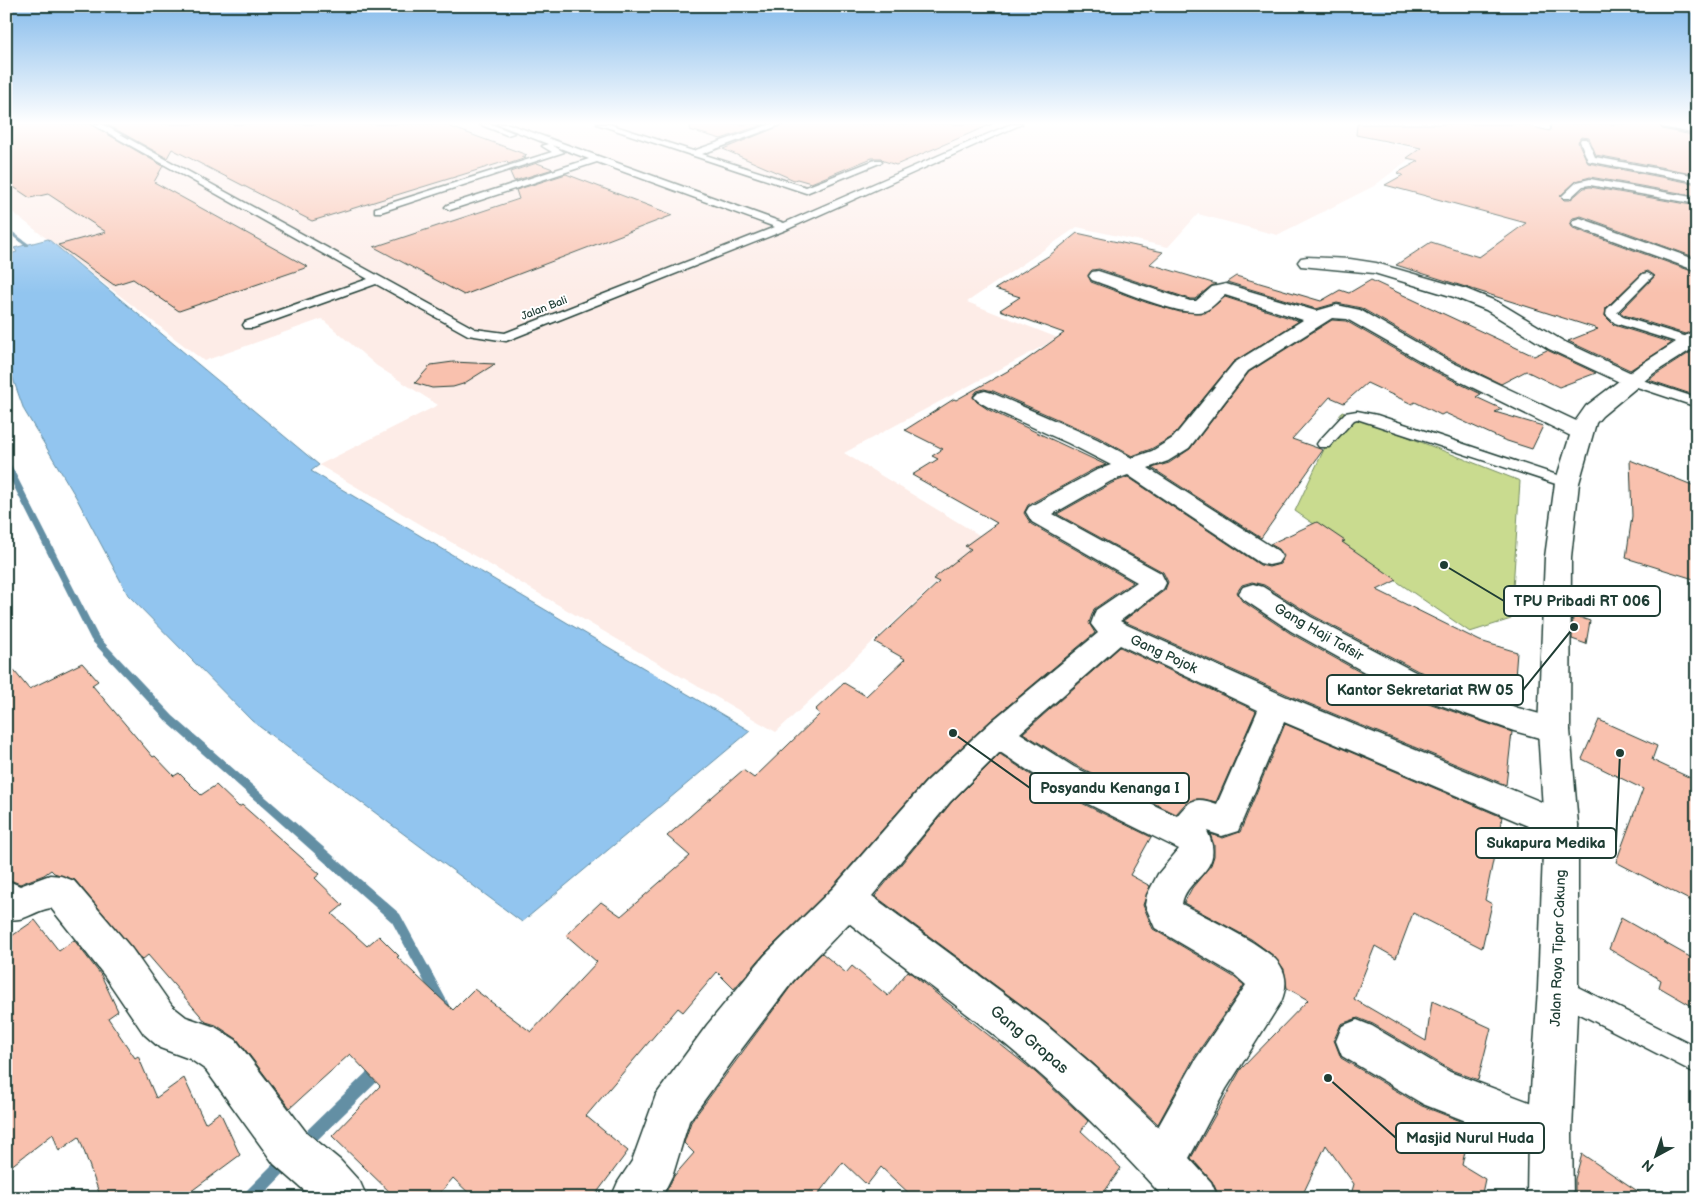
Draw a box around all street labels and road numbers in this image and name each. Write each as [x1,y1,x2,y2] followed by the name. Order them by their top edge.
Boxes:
[519,293,569,323] street label: Jalan Bali
[1271,600,1368,665] street label: Gang Haji Tafsir
[1128,631,1200,677] street label: Gang Pojok
[1547,869,1569,1027] street label: Jalan Raya Tipar Cakung
[986,1002,1072,1078] street label: Gang Gropas

